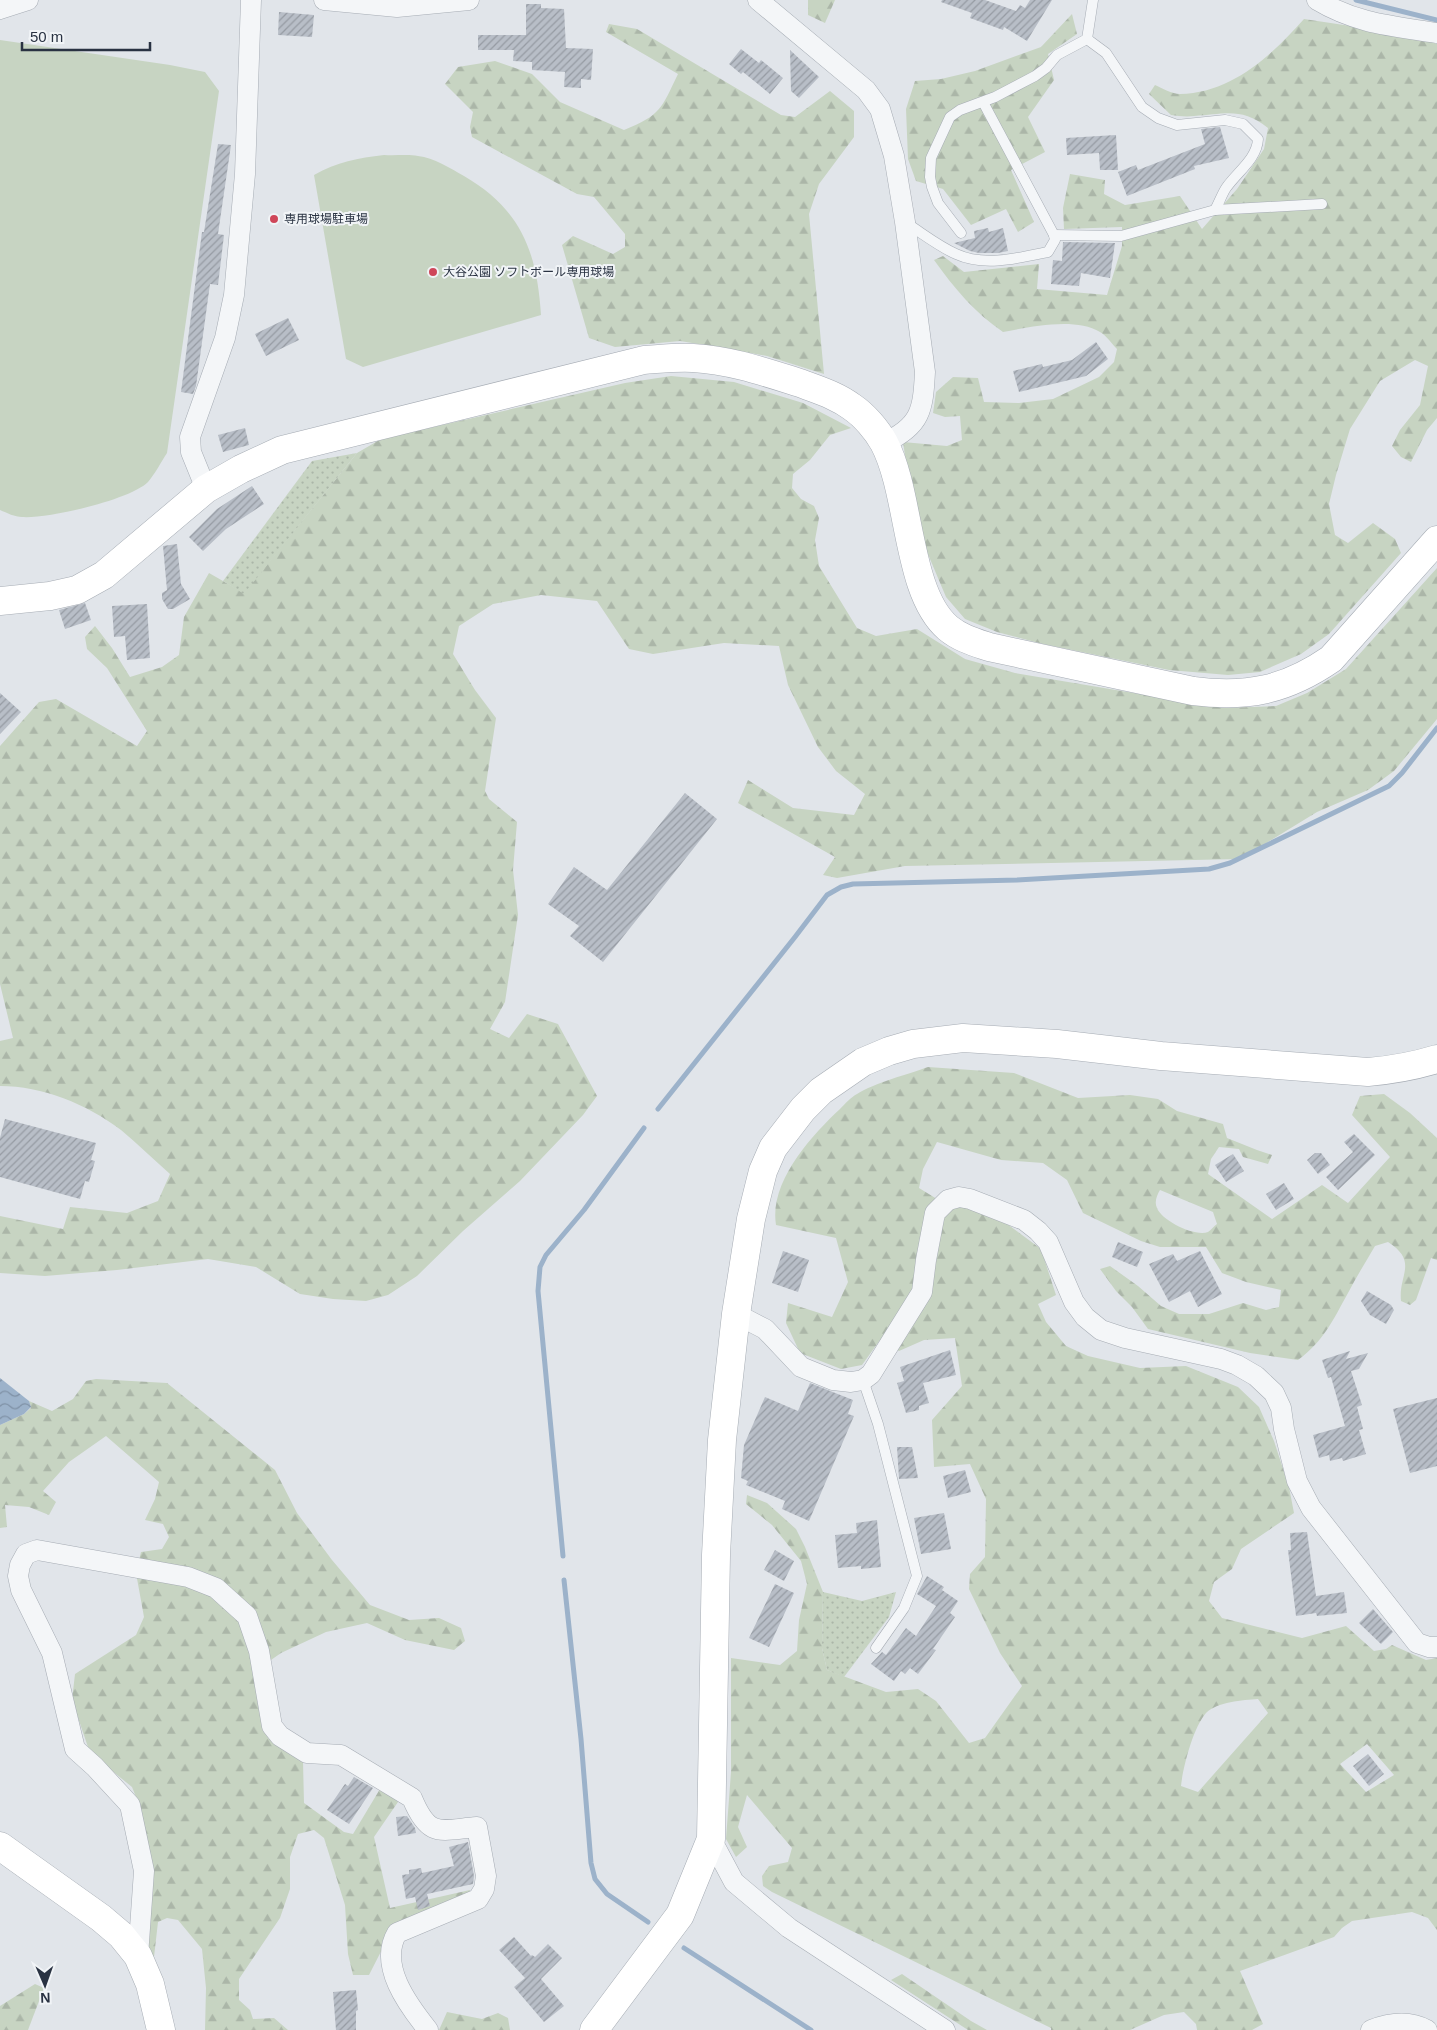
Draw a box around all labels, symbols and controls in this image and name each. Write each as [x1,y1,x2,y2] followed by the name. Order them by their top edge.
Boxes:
[22,20,150,52] scale bar
[30,28,63,45] text: 50 m
[284,212,368,226] place label: 専用球場駐車場
[268,213,280,225] marker: 専用球場駐車場
[443,265,614,279] place label: 大谷公園 ソフトボール専用球場
[427,266,439,278] marker: 大谷公園 ソフトボール専用球場
[20,1960,70,2010] north arrow
[40,1990,51,2006] text: N

